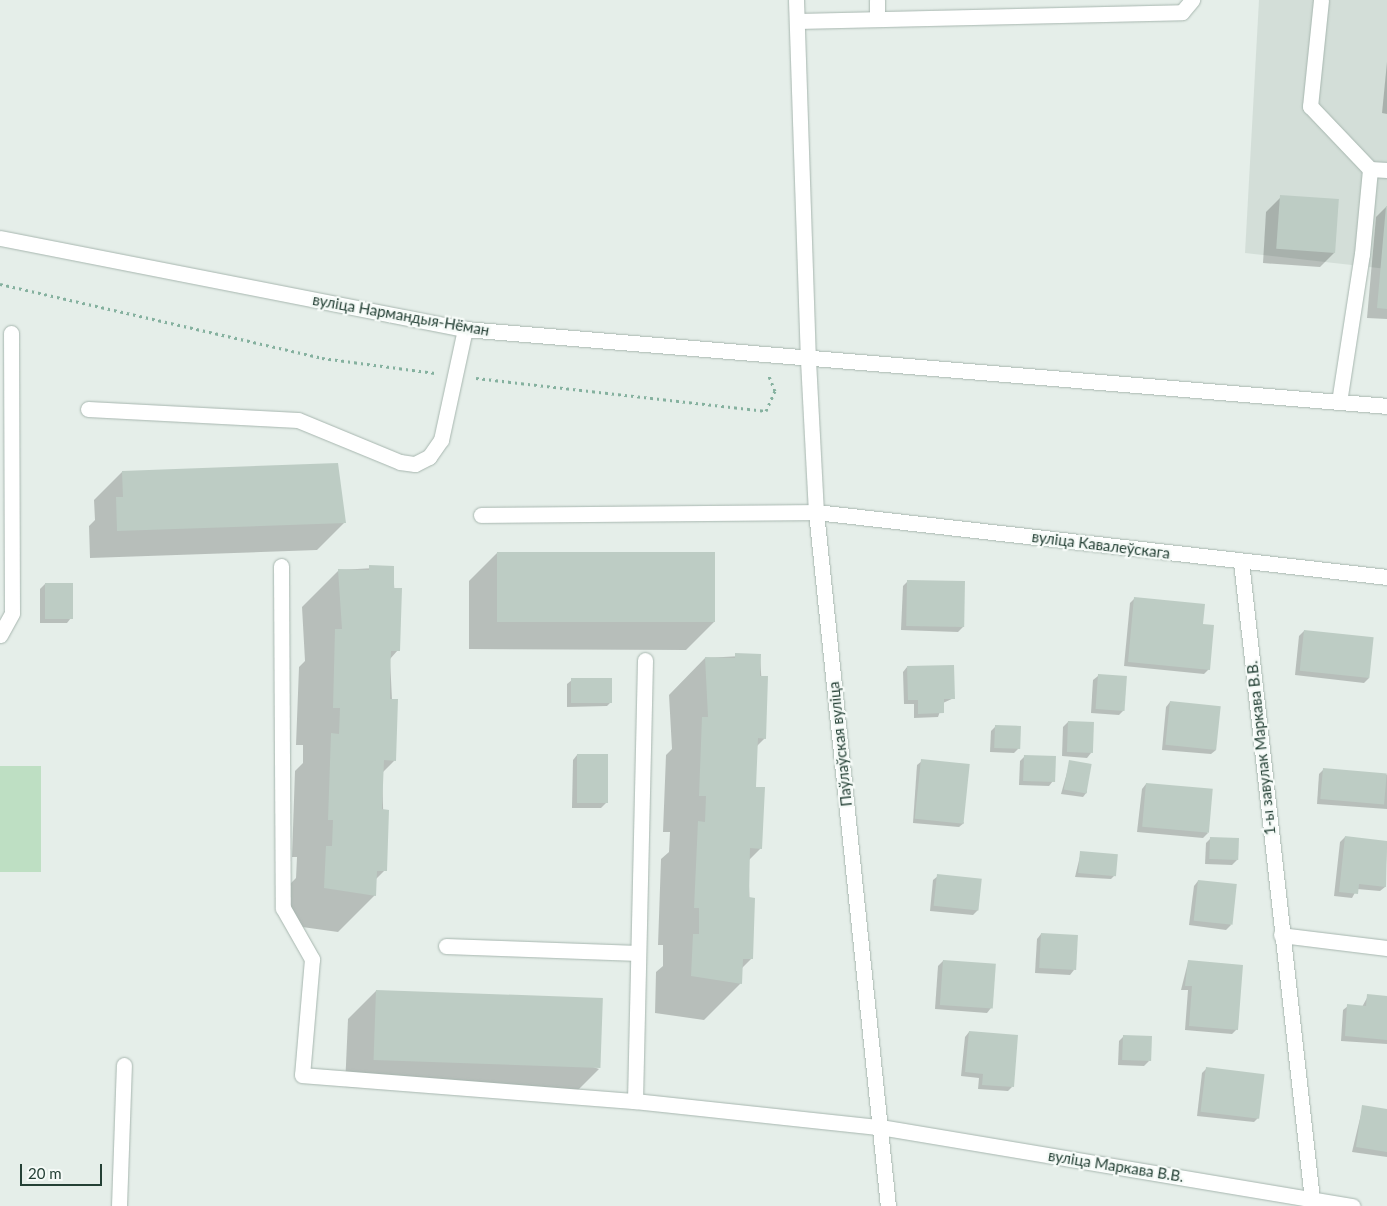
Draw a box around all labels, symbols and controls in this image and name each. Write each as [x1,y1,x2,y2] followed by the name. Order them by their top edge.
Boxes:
[311,291,491,339] street label: вуліца Нармандыя-Нёман
[1031,528,1171,562] street label: вуліца Кавалеўскага
[1243,660,1279,836] street label: 1-ы завулак Маркава В.В.
[824,681,856,807] street label: Паўлаўская вуліца
[1047,1146,1185,1186] street label: вуліца Маркава В.В.
[22,1154,105,1186] scale bar
[28,1164,62,1182] text: 20 m

